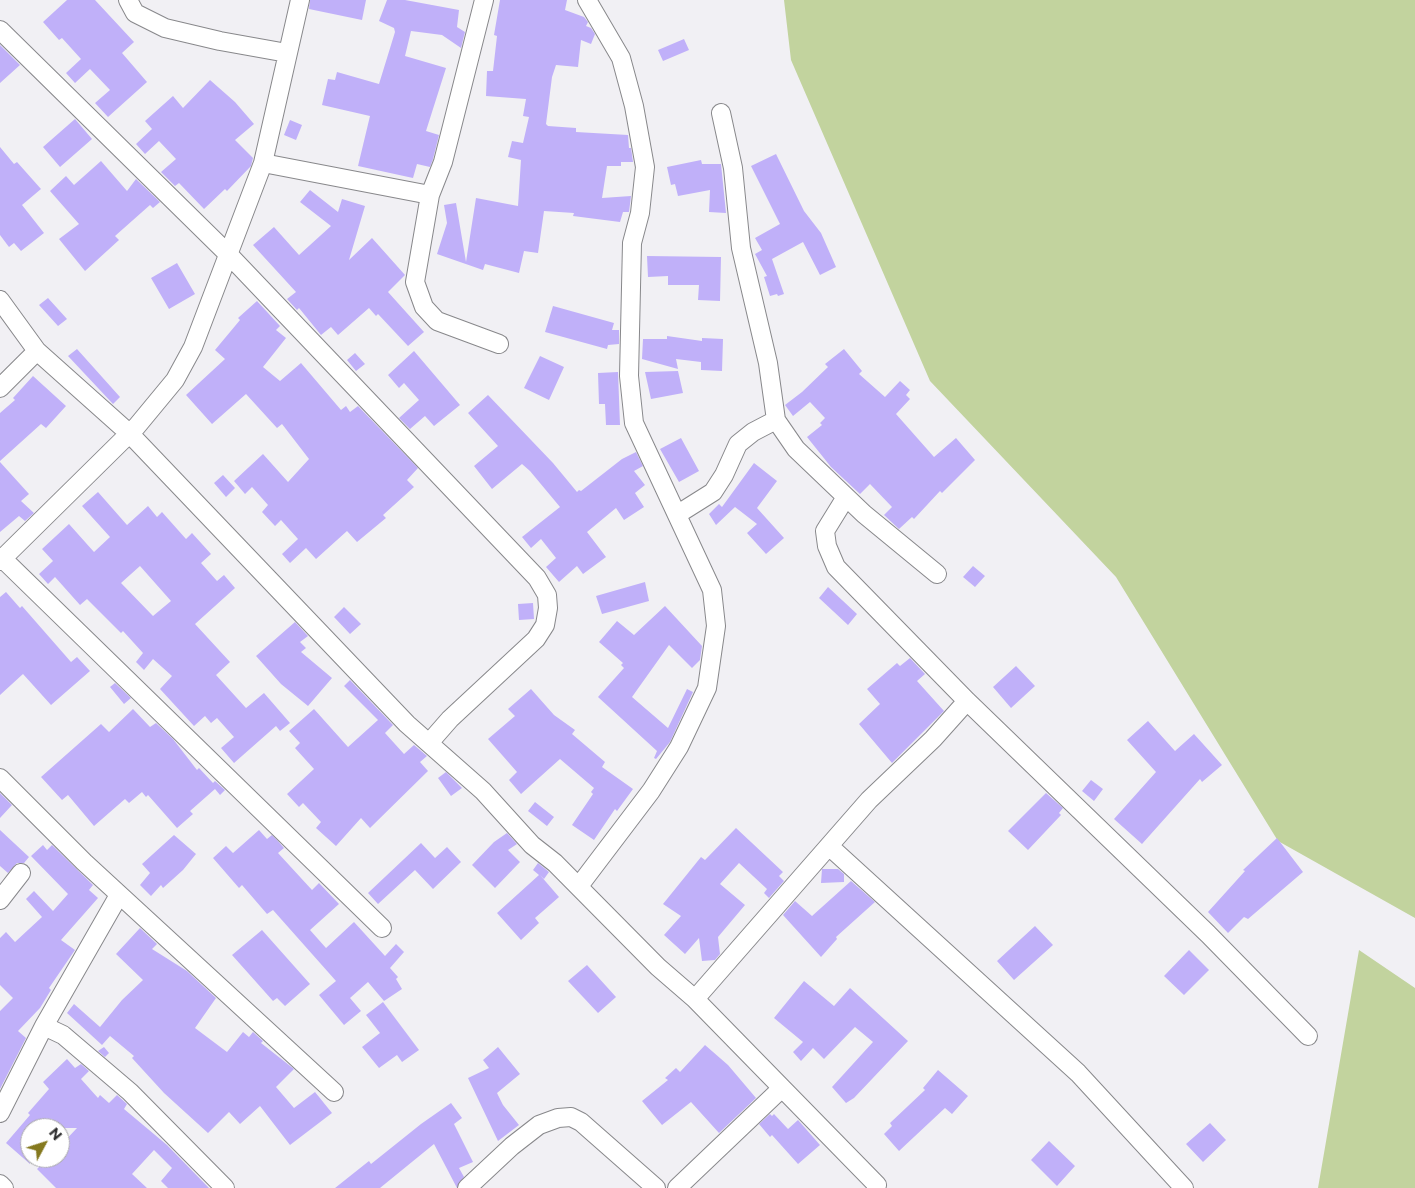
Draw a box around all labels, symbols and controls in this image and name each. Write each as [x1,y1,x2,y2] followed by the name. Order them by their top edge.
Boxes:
[20,1118,70,1168] north arrow
[45,1124,66,1144] text: N

